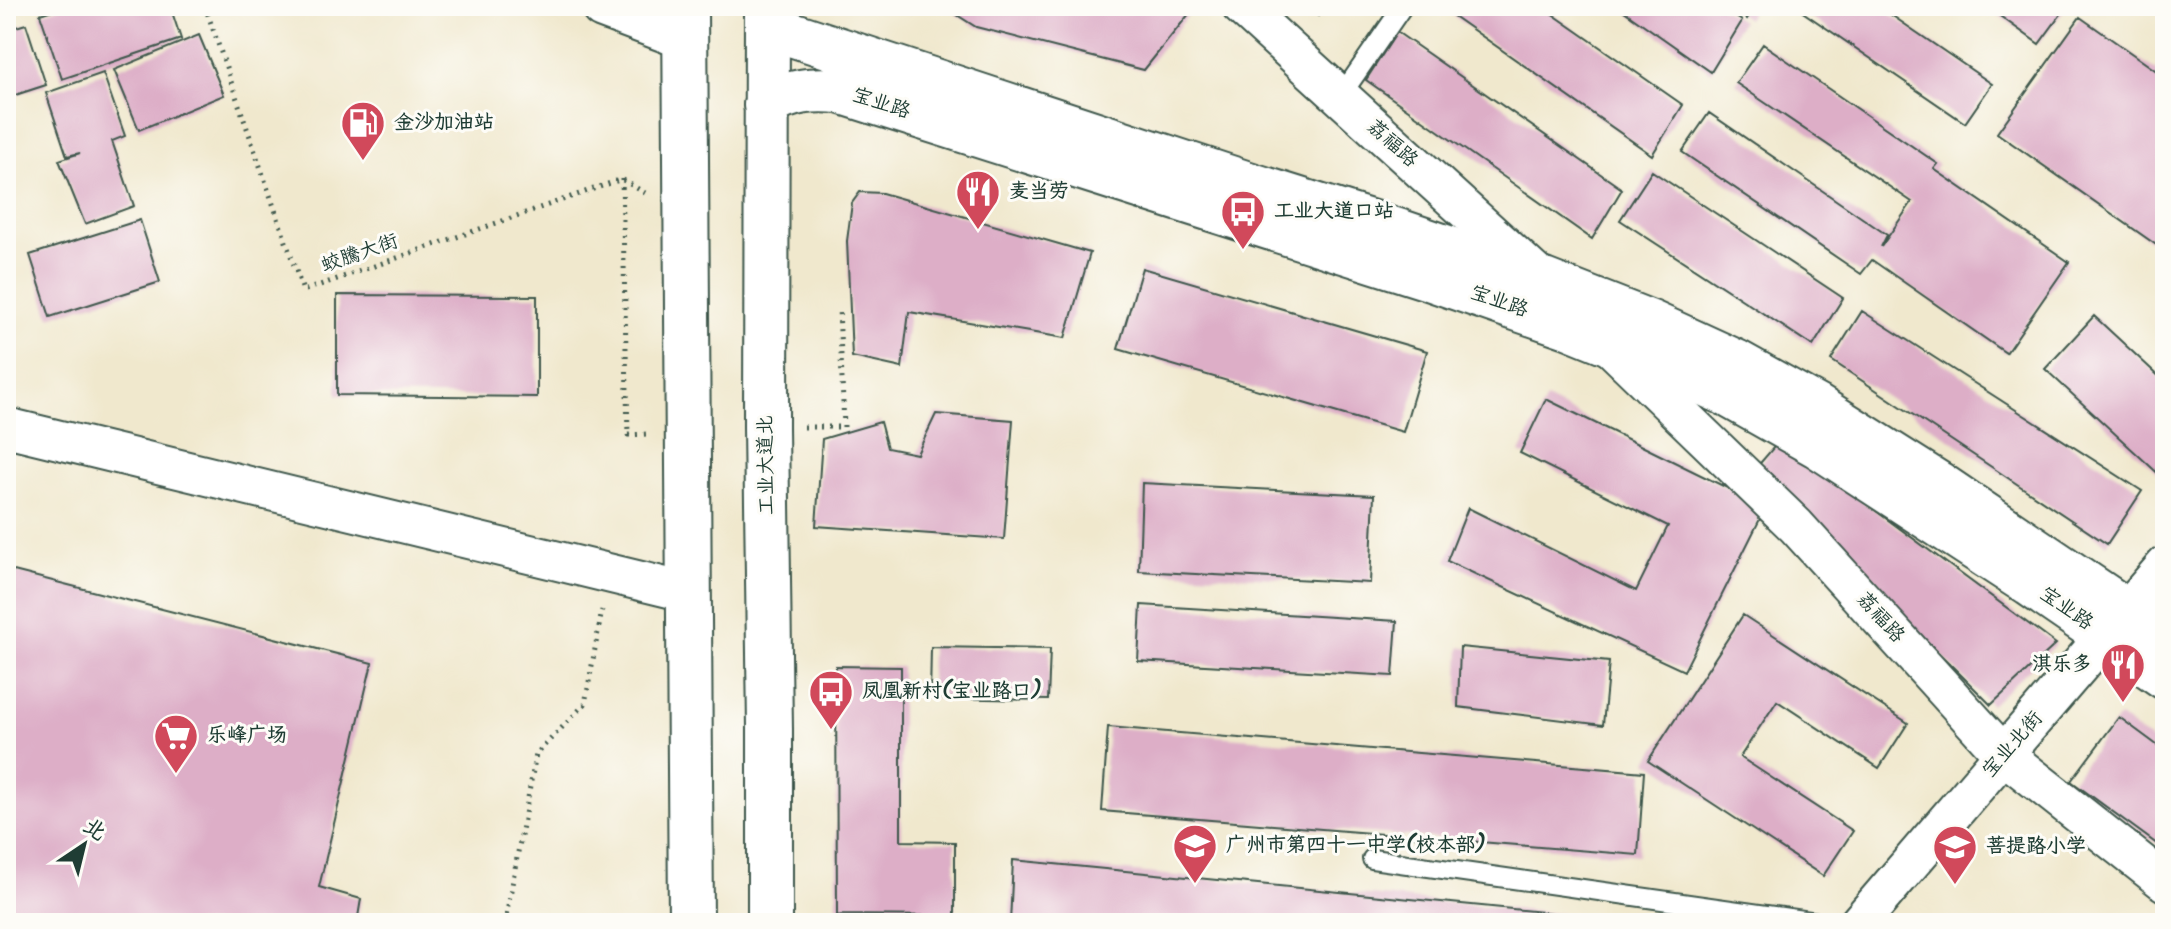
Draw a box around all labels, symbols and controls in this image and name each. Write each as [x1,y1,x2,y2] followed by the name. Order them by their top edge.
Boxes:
[848,80,915,129] street label: 宝业路
[339,99,387,162] fuel station icon: 金沙加油站
[394,107,494,139] place label: 金沙加油站
[1359,112,1426,177] street label: 荔福路
[954,168,1002,231] restaurant icon: 麦当劳
[1009,176,1069,208] place label: 麦当劳
[1219,188,1267,251] bus stop icon: 工业大道口站
[1274,196,1394,228] place label: 工业大道口站
[317,226,403,282] street label: 蛟騰大街
[1465,277,1534,327] street label: 宝业路
[750,415,784,515] street label: 工业大道北
[2032,579,2101,640] street label: 宝业路
[1848,585,1913,652] street label: 荔福路
[2099,641,2147,704] restaurant icon: 淇乐多
[2032,649,2092,681] place label: 淇乐多
[807,668,855,731] bus stop icon: 凤凰新村(宝业路口)
[862,676,1042,708] place label: 凤凰新村(宝业路口)
[1975,704,2051,786] street label: 宝业北街
[152,712,200,775] supermarket icon: 乐峰广场
[207,720,287,752] place label: 乐峰广场
[44,805,124,885] north arrow
[75,810,113,851] text: 北
[1171,822,1219,885] school or university icon: 广州市第四十一中学(校本部)
[1931,823,1979,886] school or university icon: 菩提路小学
[1226,830,1486,862] place label: 广州市第四十一中学(校本部)
[1986,831,2086,863] place label: 菩提路小学

